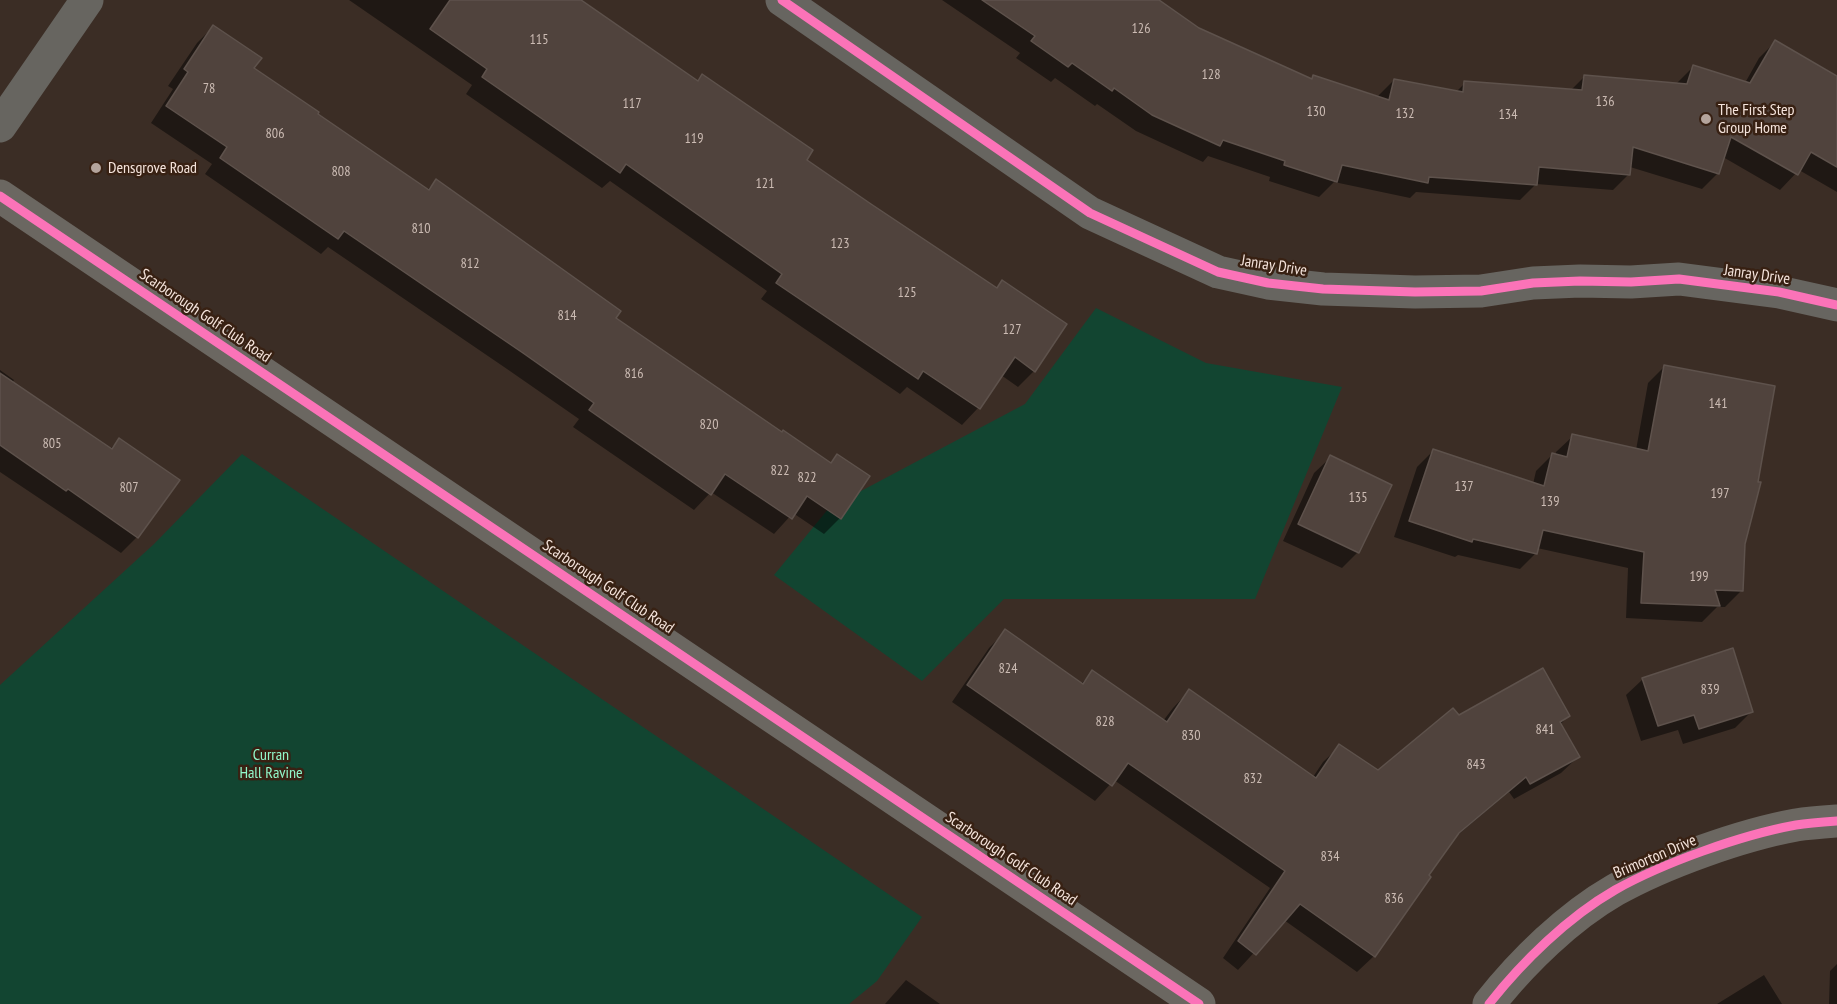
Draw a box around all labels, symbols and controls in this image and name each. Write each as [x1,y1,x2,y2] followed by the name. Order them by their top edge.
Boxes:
[1132,21,1150,37] house number: 126
[530,32,548,48] house number: 115
[1202,67,1220,83] house number: 128
[203,81,215,97] house number: 78
[1596,94,1614,110] house number: 136
[623,96,641,112] house number: 117
[1718,100,1795,138] place label: The First Step Group Home
[1307,104,1325,120] house number: 130
[1396,106,1414,122] house number: 132
[1499,107,1517,123] house number: 134
[1699,112,1713,126] marker: The First Step Group Home
[266,126,284,142] house number: 806
[685,131,703,147] house number: 119
[108,158,197,178] place label: Densgrove Road
[89,161,103,175] marker: Densgrove Road
[332,164,350,180] house number: 808
[756,176,774,192] house number: 121
[412,221,430,237] house number: 810
[831,236,849,252] house number: 123
[1240,251,1308,281] street label: Janray Drive
[461,256,479,272] house number: 812
[1723,261,1791,289] street label: Janray Drive
[136,265,274,367] street label: Scarborough Golf Club Road
[898,285,916,301] house number: 125
[558,308,576,324] house number: 814
[1003,322,1021,338] house number: 127
[625,366,643,382] house number: 816
[1709,396,1727,412] house number: 141
[700,417,718,433] house number: 820
[43,436,61,452] house number: 805
[771,463,789,479] house number: 822
[798,470,816,486] house number: 822
[1455,479,1473,495] house number: 137
[120,480,138,496] house number: 807
[1711,486,1729,502] house number: 197
[1349,490,1367,506] house number: 135
[1541,494,1559,510] house number: 139
[539,536,677,638] street label: Scarborough Golf Club Road
[1690,569,1708,585] house number: 199
[999,661,1017,677] house number: 824
[1701,682,1719,698] house number: 839
[1096,714,1114,730] house number: 828
[1536,722,1554,738] house number: 841
[1182,728,1200,744] house number: 830
[239,745,303,783] park label: Curran Hall Ravine
[1467,757,1485,773] house number: 843
[1244,771,1262,787] house number: 832
[942,808,1080,910] street label: Scarborough Golf Club Road
[1611,831,1699,883] street label: Brimorton Drive
[1321,849,1339,865] house number: 834
[1385,891,1403,907] house number: 836

